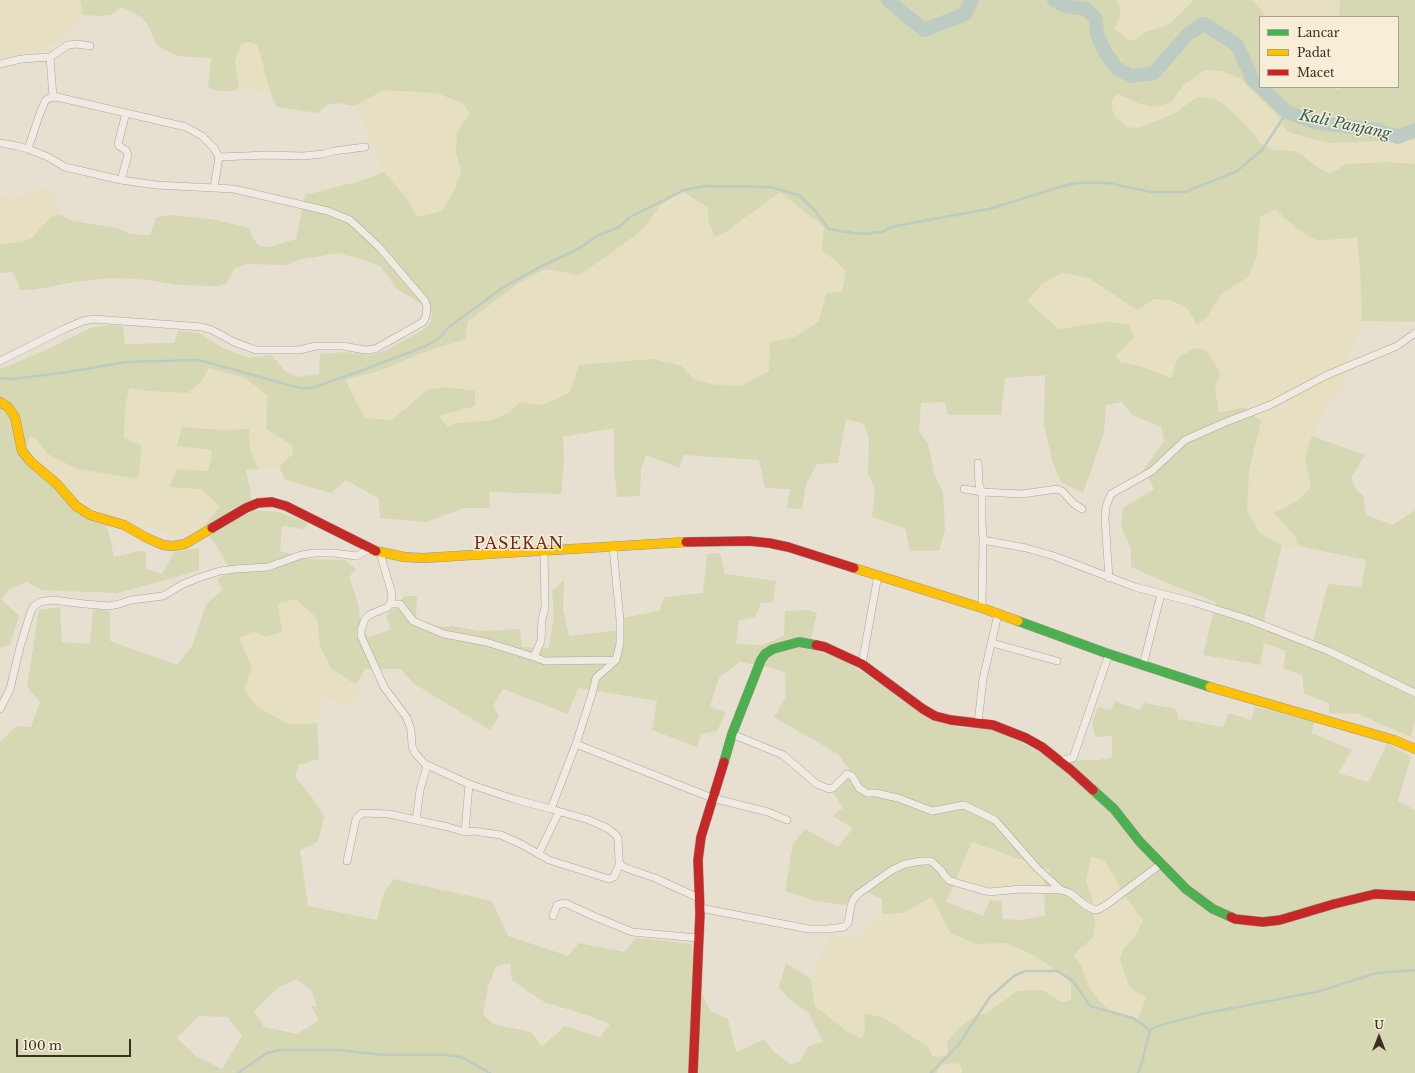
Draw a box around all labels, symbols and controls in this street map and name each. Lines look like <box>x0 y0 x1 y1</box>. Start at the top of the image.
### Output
legend <box>1259 16 1399 88</box>
text: Lancar <box>1297 25 1339 40</box>
text: Padat <box>1297 45 1331 60</box>
text: Macet <box>1297 65 1335 80</box>
water label: Kali Panjang <box>1298 107 1392 143</box>
district label: PASEKAN <box>474 534 564 554</box>
north arrow <box>1359 1017 1399 1057</box>
text: U <box>1374 1018 1384 1032</box>
scale bar <box>18 1031 133 1057</box>
text: 100 m <box>23 1038 62 1053</box>

